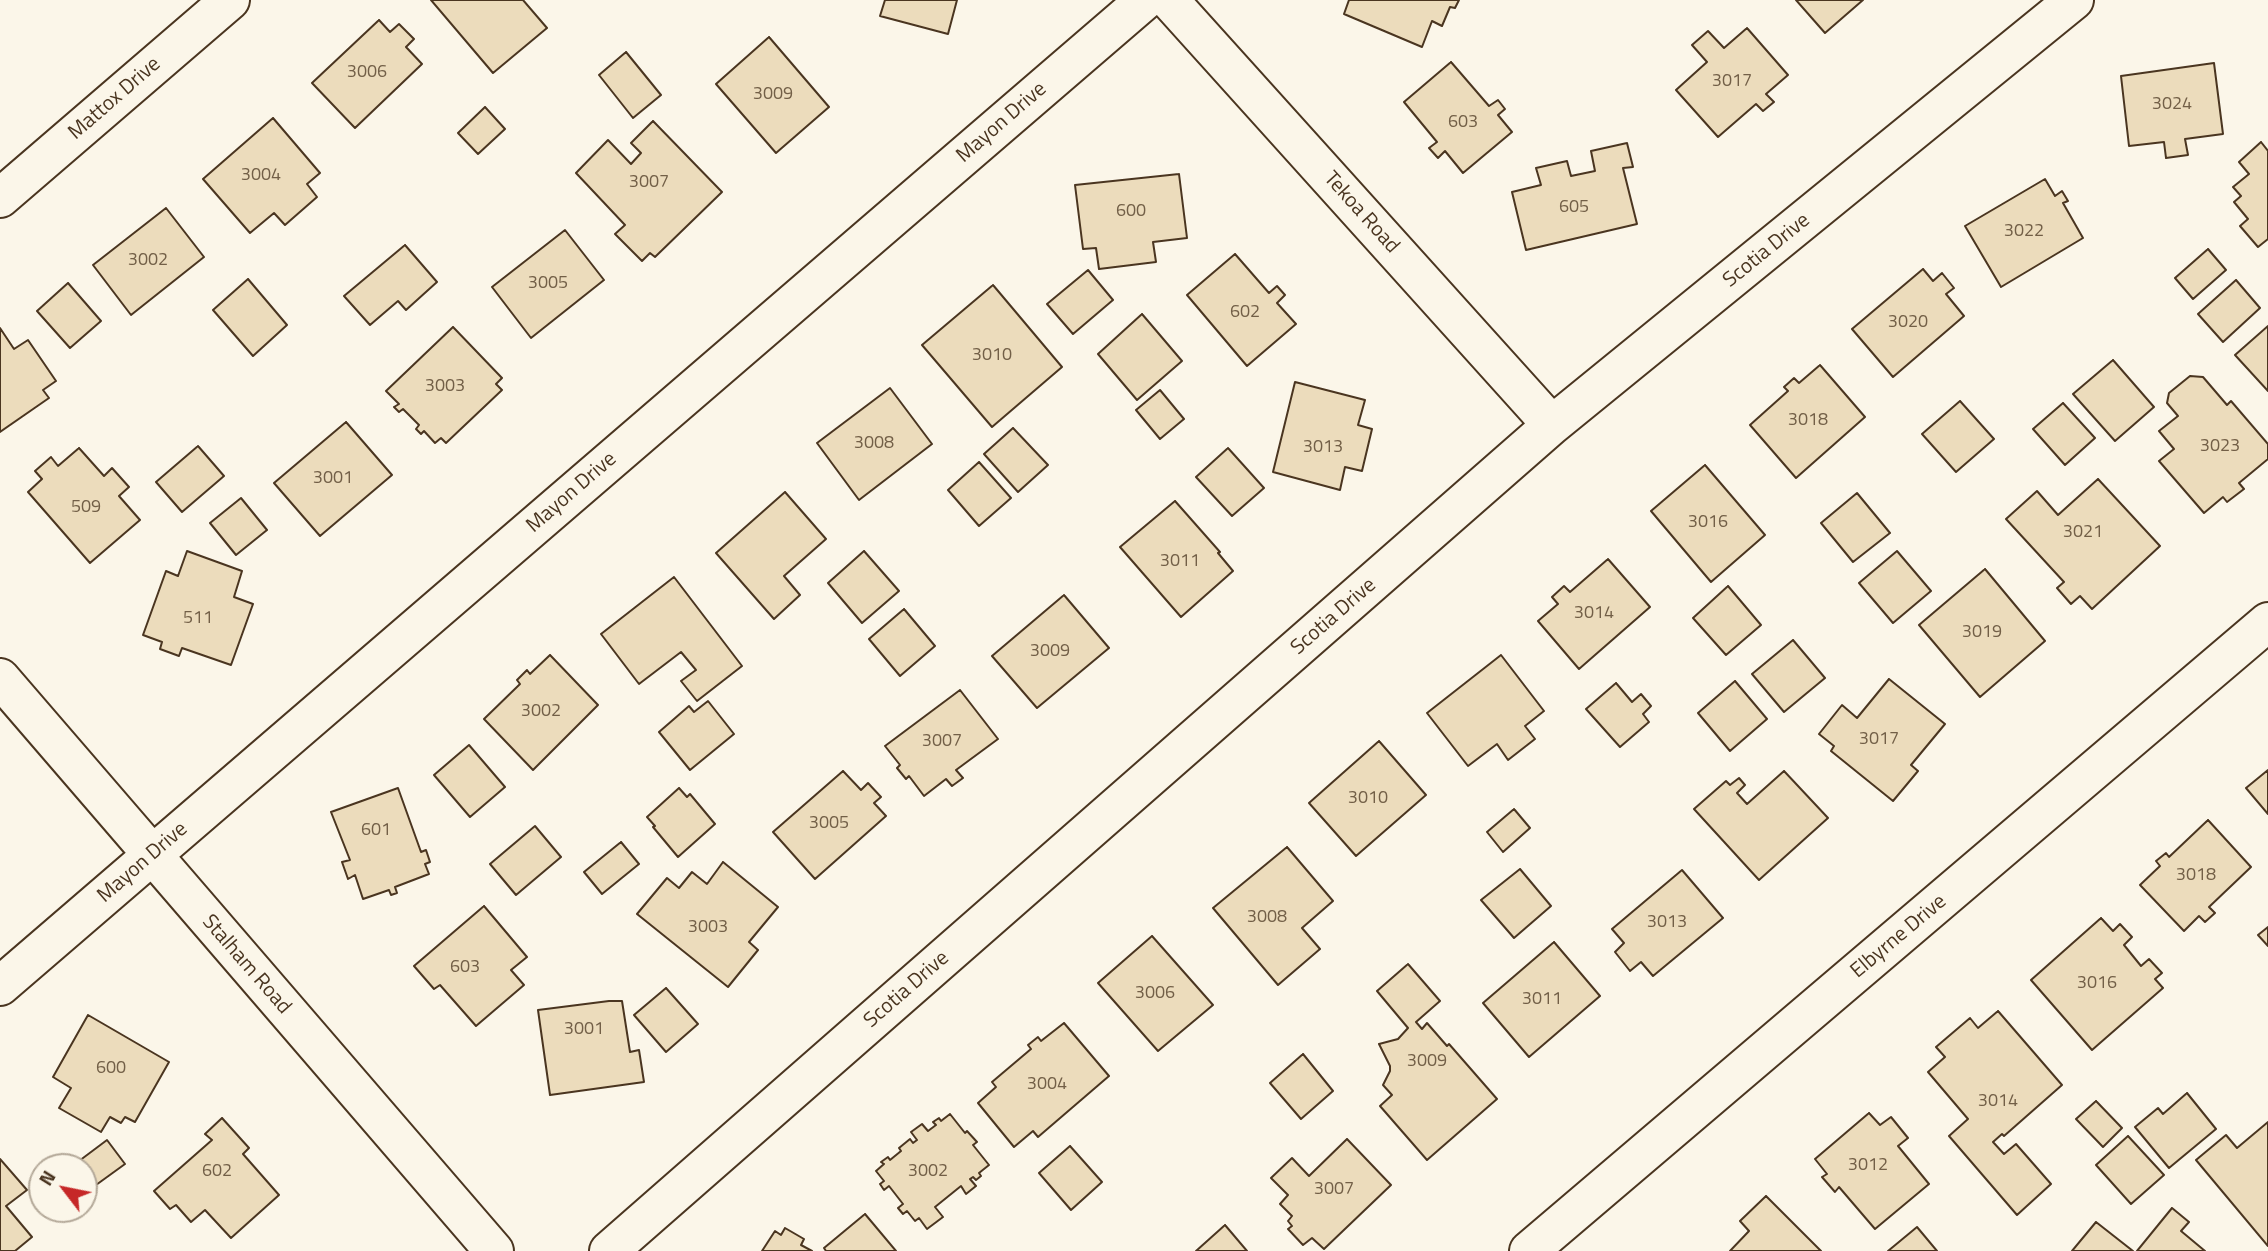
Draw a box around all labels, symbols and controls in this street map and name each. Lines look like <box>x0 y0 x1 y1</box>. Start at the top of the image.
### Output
street label: Mattox Drive <box>64 52 166 146</box>
house number: 3006 <box>347 62 387 84</box>
house number: 3017 <box>1712 71 1752 93</box>
street label: Mayon Drive <box>952 77 1052 169</box>
house number: 3009 <box>753 84 793 106</box>
house number: 3024 <box>2152 94 2192 116</box>
house number: 603 <box>1448 112 1478 134</box>
house number: 3004 <box>241 165 281 187</box>
street label: Tekoa Road <box>1318 167 1404 259</box>
house number: 3007 <box>629 172 669 194</box>
house number: 605 <box>1559 197 1589 219</box>
house number: 600 <box>1116 201 1146 223</box>
street label: Scotia Drive <box>1718 208 1816 294</box>
house number: 3022 <box>2004 221 2044 243</box>
house number: 3002 <box>128 250 168 272</box>
house number: 3005 <box>528 273 568 295</box>
house number: 602 <box>1230 302 1260 324</box>
house number: 3020 <box>1888 312 1928 334</box>
house number: 3010 <box>972 345 1012 367</box>
house number: 3003 <box>425 376 465 398</box>
house number: 3018 <box>1788 410 1828 432</box>
house number: 3008 <box>854 433 894 455</box>
house number: 3023 <box>2200 436 2240 458</box>
house number: 3013 <box>1303 437 1343 459</box>
street label: Mayon Drive <box>522 447 622 539</box>
house number: 3001 <box>313 468 353 490</box>
house number: 509 <box>71 497 101 519</box>
house number: 3016 <box>1688 512 1728 534</box>
house number: 3021 <box>2063 522 2103 544</box>
house number: 3011 <box>1160 551 1200 573</box>
street label: Scotia Drive <box>1286 573 1382 661</box>
house number: 3014 <box>1574 603 1614 625</box>
house number: 511 <box>183 608 213 630</box>
house number: 3019 <box>1962 622 2002 644</box>
house number: 3009 <box>1030 641 1070 663</box>
house number: 3002 <box>521 701 561 723</box>
house number: 3017 <box>1859 729 1899 751</box>
house number: 3007 <box>922 731 962 753</box>
house number: 3010 <box>1348 788 1388 810</box>
house number: 3005 <box>809 813 849 835</box>
street label: Mayon Drive <box>93 817 193 909</box>
house number: 601 <box>361 820 391 842</box>
house number: 3018 <box>2176 865 2216 887</box>
street label: Elbyrne Drive <box>1846 890 1952 984</box>
house number: 3008 <box>1247 907 1287 929</box>
street label: Stalham Road <box>196 910 296 1020</box>
house number: 3013 <box>1647 912 1687 934</box>
house number: 3003 <box>688 917 728 939</box>
street label: Scotia Drive <box>859 946 955 1034</box>
house number: 603 <box>450 957 480 979</box>
house number: 3016 <box>2077 973 2117 995</box>
house number: 3006 <box>1135 983 1175 1005</box>
house number: 3011 <box>1522 989 1562 1011</box>
house number: 3001 <box>564 1019 604 1041</box>
house number: 3009 <box>1407 1051 1447 1073</box>
house number: 600 <box>96 1058 126 1080</box>
house number: 3004 <box>1027 1074 1067 1096</box>
house number: 3014 <box>1978 1091 2018 1113</box>
north arrow <box>28 1153 98 1223</box>
house number: 3012 <box>1848 1155 1888 1177</box>
house number: 602 <box>202 1161 232 1183</box>
house number: 3002 <box>908 1161 948 1183</box>
text: N <box>31 1164 62 1191</box>
house number: 3007 <box>1314 1179 1354 1201</box>

